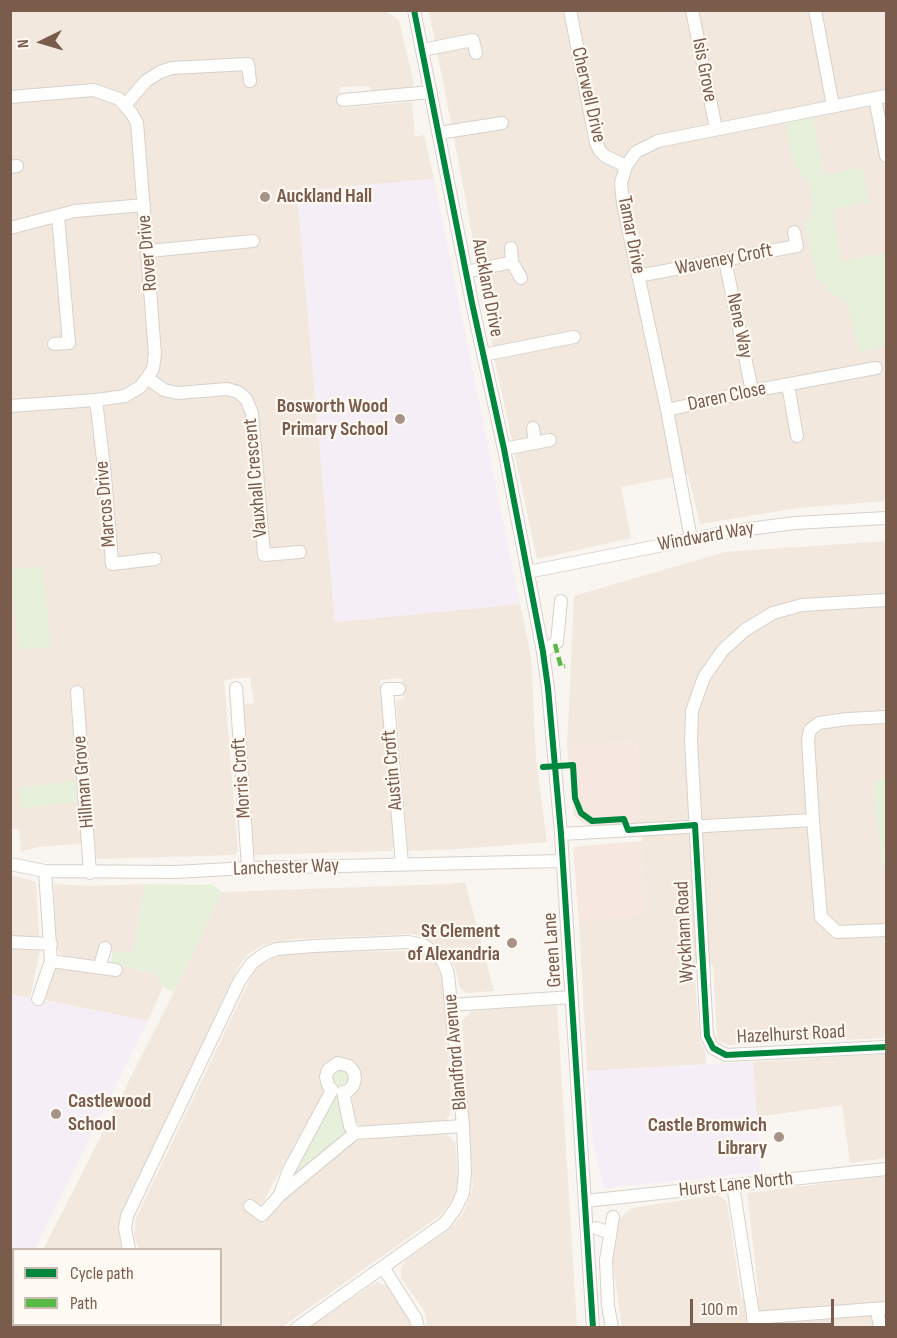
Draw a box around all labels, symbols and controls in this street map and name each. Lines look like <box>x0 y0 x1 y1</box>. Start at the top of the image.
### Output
north arrow <box>12 12 72 72</box>
street label: Isis Grove <box>686 36 722 104</box>
text: N <box>14 39 33 49</box>
street label: Cherwell Drive <box>565 45 611 145</box>
place label: Auckland Hall <box>277 185 372 209</box>
marker: Auckland Hall <box>258 190 272 204</box>
street label: Tamar Drive <box>612 194 650 276</box>
street label: Rover Drive <box>133 214 163 292</box>
street label: Auckland Drive <box>466 237 508 339</box>
street label: Waveney Croft <box>674 239 774 281</box>
street label: Nene Way <box>720 291 758 361</box>
street label: Daren Close <box>686 377 768 417</box>
place label: Bosworth Wood Primary School <box>277 395 388 442</box>
marker: Bosworth Wood Primary School <box>393 412 407 426</box>
street label: Vauxhall Crescent <box>239 417 273 539</box>
street label: Marcos Drive <box>90 460 122 548</box>
street label: Windward Way <box>656 517 756 557</box>
street label: Austin Croft <box>378 729 408 811</box>
street label: Hillman Grove <box>68 735 100 829</box>
street label: Morris Croft <box>227 737 257 819</box>
street label: Lanchester Way <box>233 854 339 882</box>
street label: Wyckham Road <box>670 881 700 983</box>
street label: Green Lane <box>538 912 568 988</box>
place label: St Clement of Alexandria <box>408 920 500 967</box>
marker: St Clement of Alexandria <box>505 936 519 950</box>
street label: Blandford Avenue <box>439 993 473 1111</box>
street label: Hazelhurst Road <box>736 1020 846 1050</box>
place label: Castlewood School <box>68 1090 151 1137</box>
marker: Castlewood School <box>49 1107 63 1121</box>
place label: Castle Bromwich Library <box>648 1114 767 1161</box>
marker: Castle Bromwich Library <box>772 1130 786 1144</box>
street label: Hurst Lane North <box>678 1167 794 1203</box>
legend <box>12 1248 222 1326</box>
text: Cycle path <box>70 1263 134 1284</box>
scale bar <box>693 1287 837 1325</box>
text: Path <box>70 1293 98 1314</box>
text: 100 m <box>701 1299 738 1320</box>

